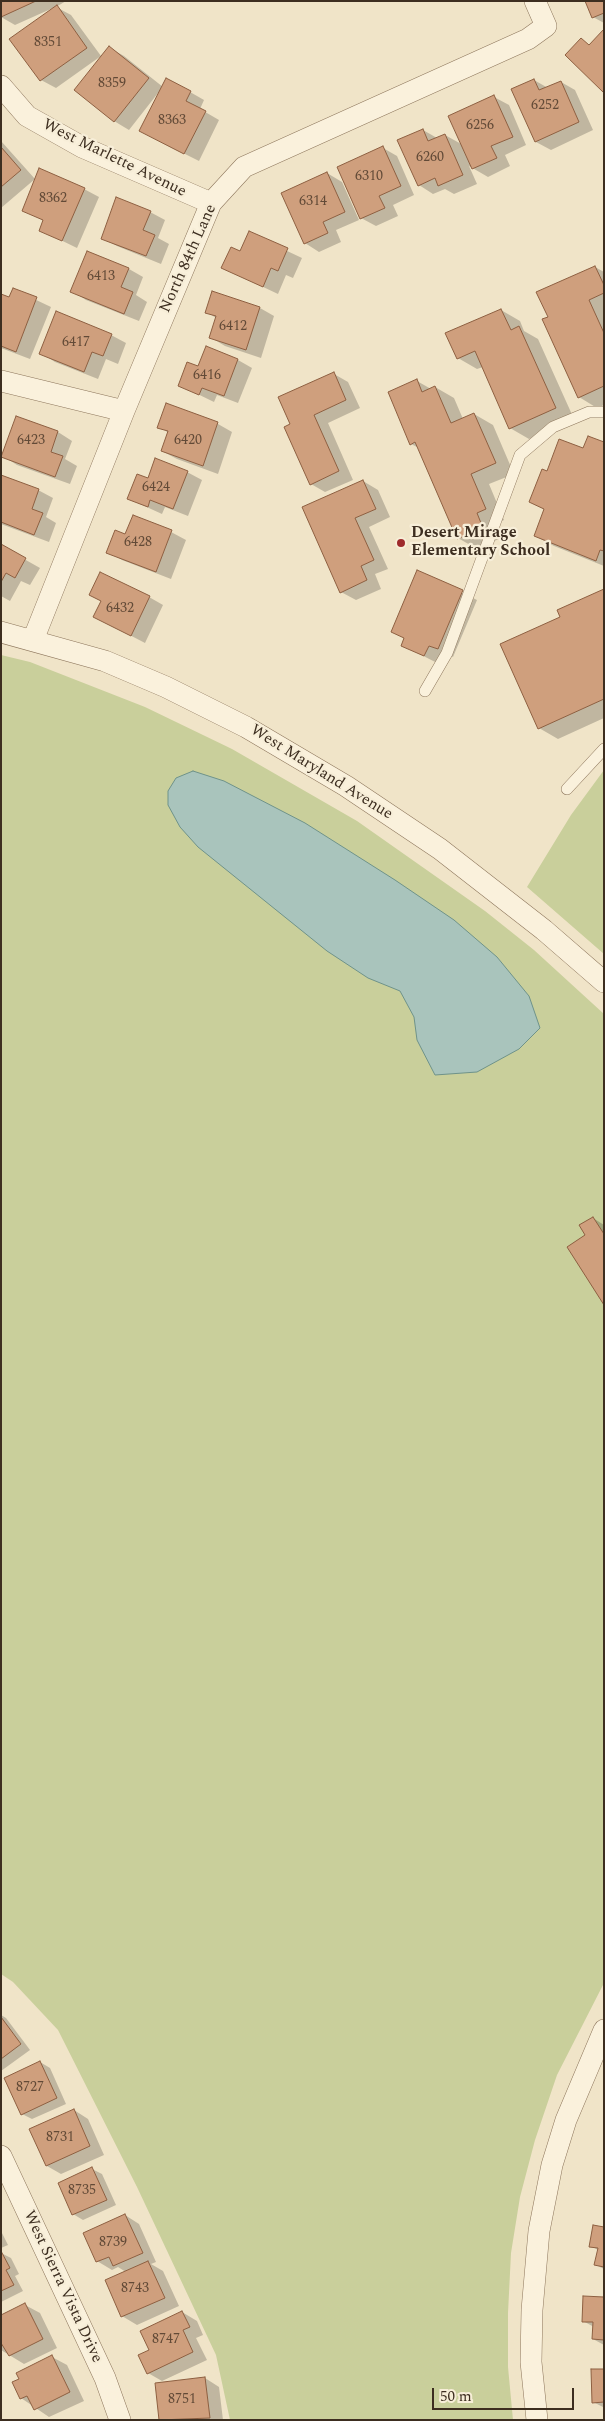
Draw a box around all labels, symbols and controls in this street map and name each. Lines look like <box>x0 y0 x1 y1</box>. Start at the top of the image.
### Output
house number: 8351 <box>34 35 62 51</box>
house number: 8359 <box>98 76 126 92</box>
house number: 6252 <box>531 98 559 114</box>
house number: 8363 <box>158 113 186 129</box>
street label: West Marlette Avenue <box>39 116 189 202</box>
house number: 6256 <box>466 118 494 134</box>
house number: 6260 <box>416 150 444 166</box>
house number: 6310 <box>355 169 383 185</box>
house number: 8362 <box>39 191 67 207</box>
house number: 6314 <box>299 194 327 210</box>
street label: North 84th Lane <box>156 202 222 316</box>
house number: 6413 <box>87 269 115 285</box>
house number: 6412 <box>219 319 247 335</box>
house number: 6417 <box>62 335 90 351</box>
house number: 6416 <box>193 368 221 384</box>
house number: 6423 <box>17 433 45 449</box>
house number: 6420 <box>174 433 202 449</box>
house number: 6424 <box>142 480 170 496</box>
place label: Desert Mirage Elementary School <box>411 524 550 562</box>
house number: 6428 <box>124 535 152 551</box>
marker: Desert Mirage Elementary School <box>395 537 407 549</box>
house number: 6432 <box>106 601 134 617</box>
street label: West Maryland Avenue <box>246 721 396 825</box>
house number: 8727 <box>16 2080 44 2096</box>
house number: 8731 <box>46 2130 74 2146</box>
house number: 8735 <box>68 2183 96 2199</box>
street label: West Sierra Vista Drive <box>18 2208 106 2366</box>
house number: 8739 <box>99 2235 127 2251</box>
house number: 8743 <box>121 2281 149 2297</box>
house number: 8747 <box>152 2332 180 2348</box>
scale bar <box>435 2378 578 2410</box>
text: 50 m <box>440 2385 472 2408</box>
house number: 8751 <box>168 2392 196 2408</box>

